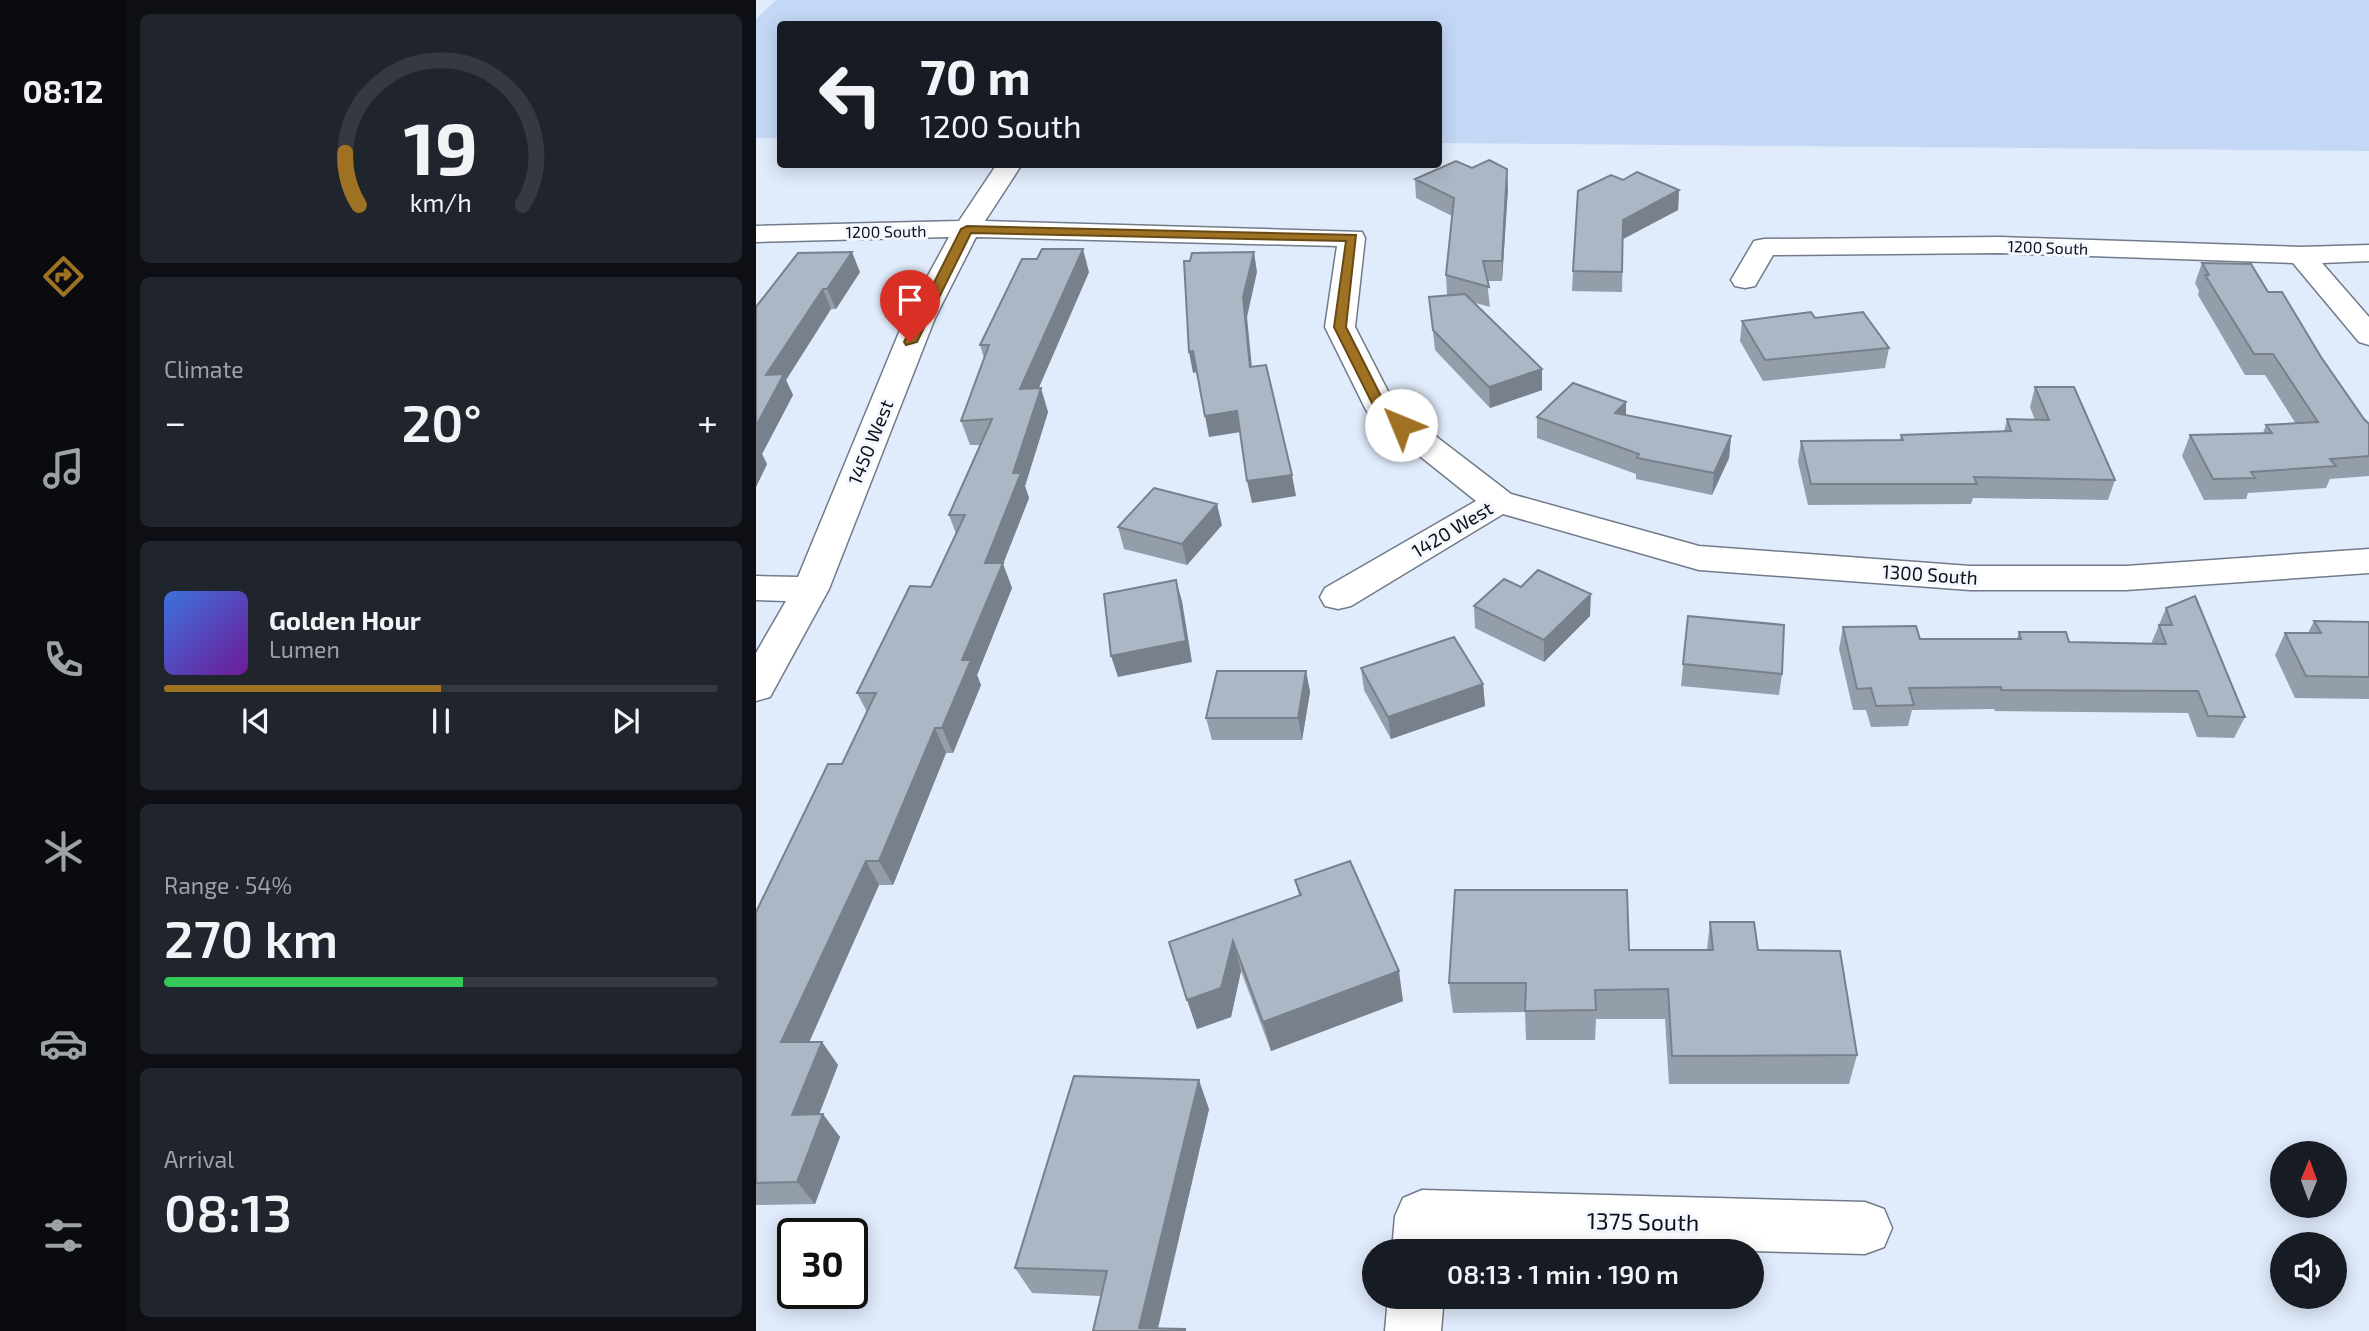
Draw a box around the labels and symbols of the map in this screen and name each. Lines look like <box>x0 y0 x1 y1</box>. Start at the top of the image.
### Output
street label: 1200 South <box>845 221 927 241</box>
street label: 1200 South <box>2007 236 2089 258</box>
pin <box>880 270 940 342</box>
position arrow <box>1364 388 1438 462</box>
street label: 1450 West <box>843 396 897 488</box>
street label: 1420 West <box>1407 496 1497 562</box>
street label: 1300 South <box>1881 559 1979 589</box>
north arrow <box>2270 1141 2347 1218</box>
street label: 1375 South <box>1587 1206 1699 1236</box>
speed limit sign: 30 <box>777 1218 868 1309</box>

